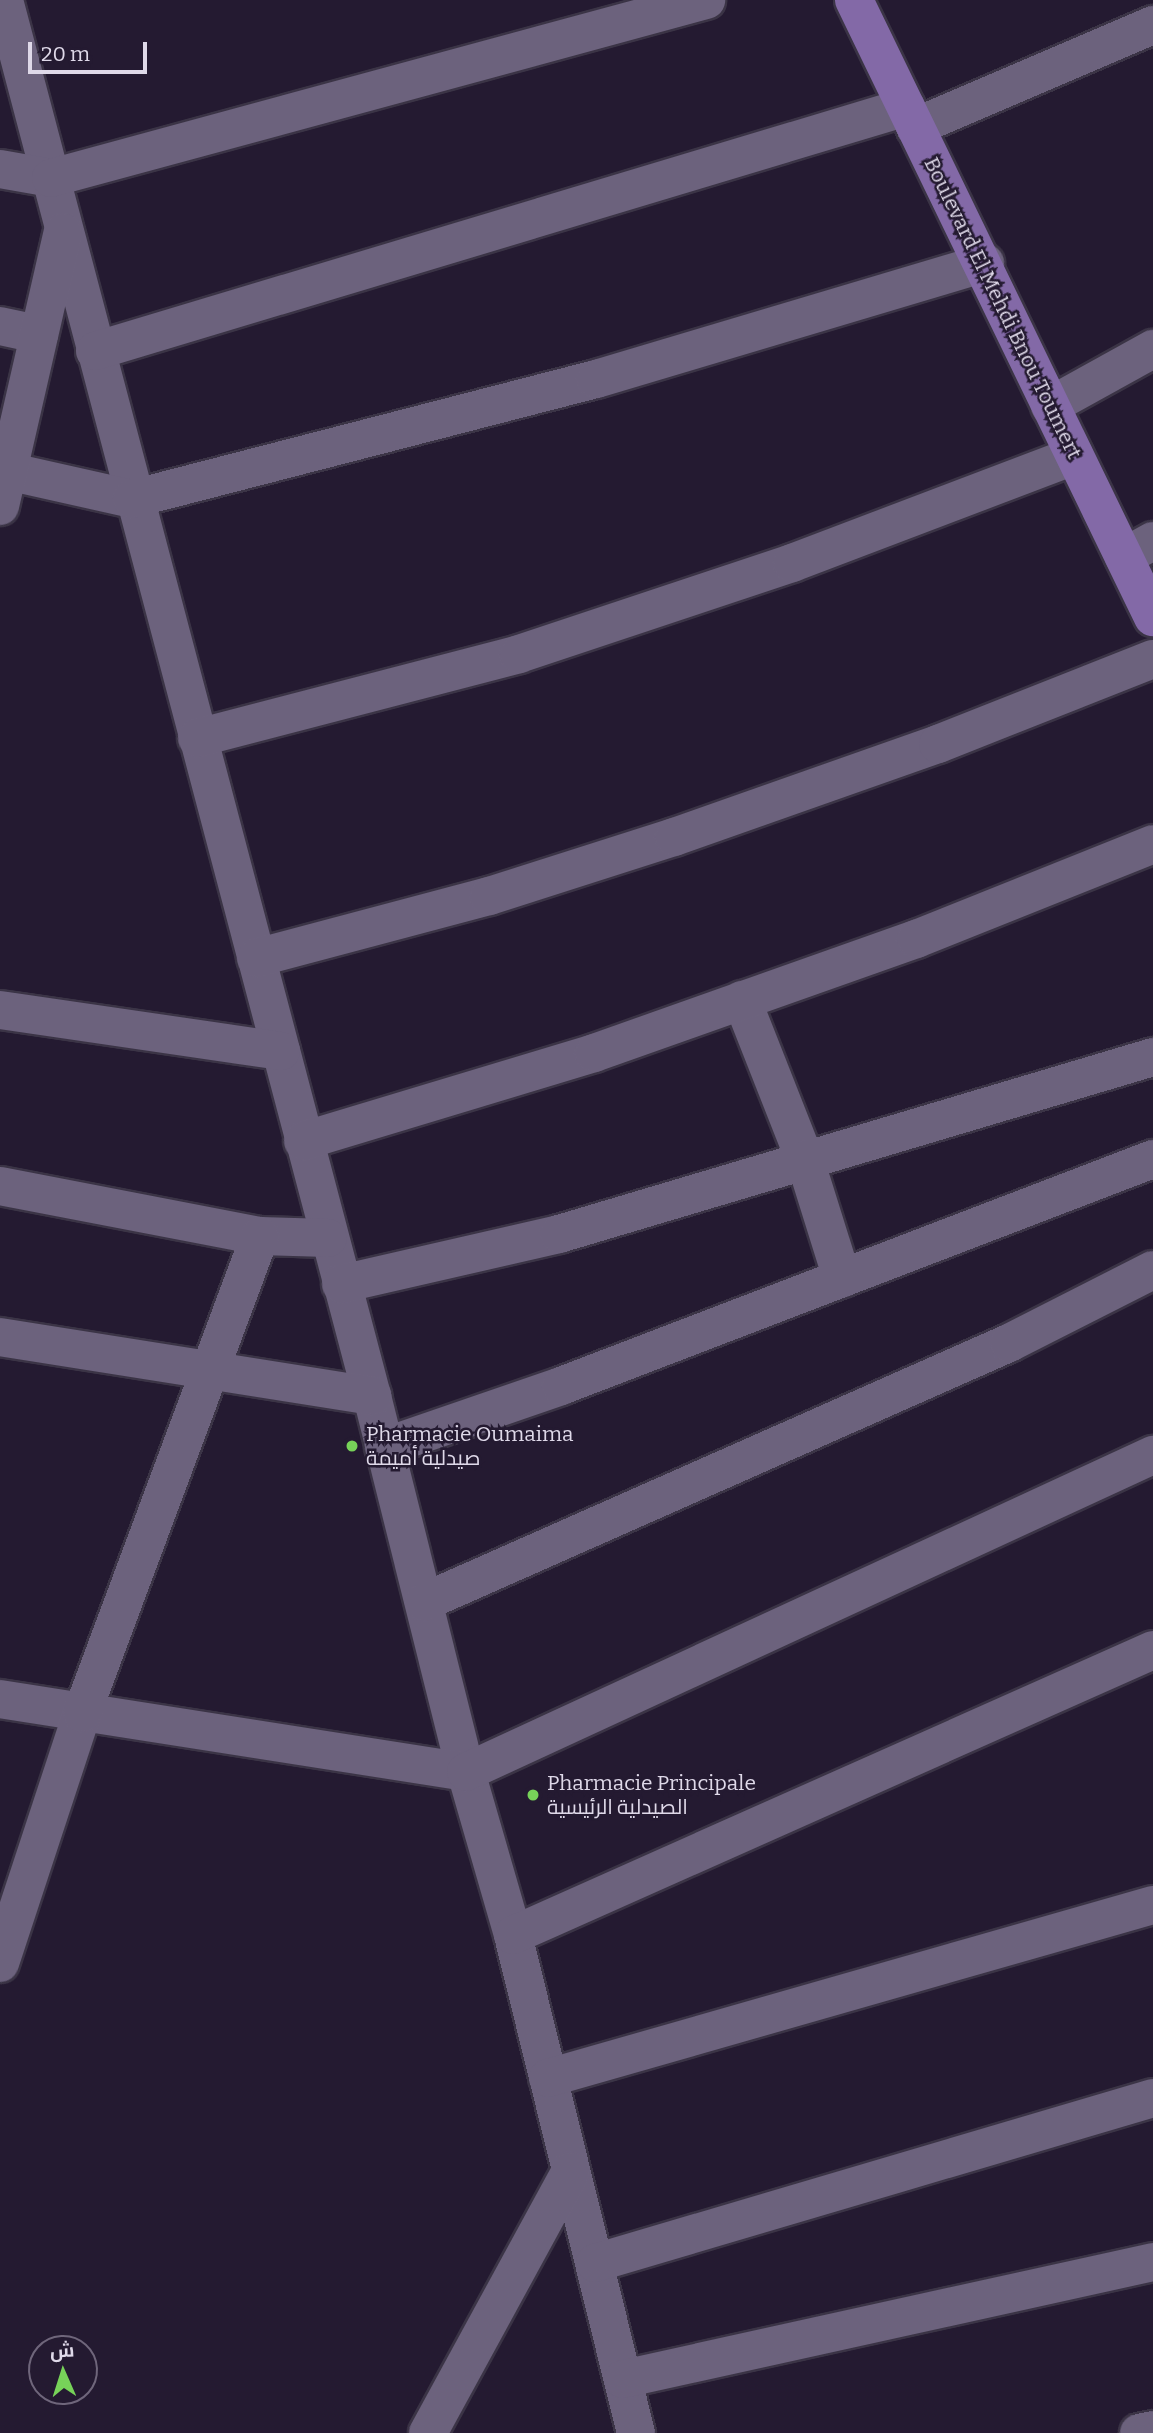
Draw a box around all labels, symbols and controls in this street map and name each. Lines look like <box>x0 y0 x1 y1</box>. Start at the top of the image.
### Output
scale bar <box>32 28 150 72</box>
text: 20 m <box>41 41 90 67</box>
street label: Boulevard El Mehdi Bnou Toumert <box>919 153 1087 463</box>
place label: Pharmacie Oumaima صيدلية أميمة <box>366 1421 574 1471</box>
marker: Pharmacie Oumaima صيدلية أميمة <box>344 1438 360 1454</box>
place label: Pharmacie Principale الصيدلية الرئيسية <box>547 1770 756 1820</box>
marker: Pharmacie Principale الصيدلية الرئيسية <box>525 1787 541 1803</box>
north arrow <box>28 2335 98 2405</box>
text: ش <box>49 2338 75 2363</box>

